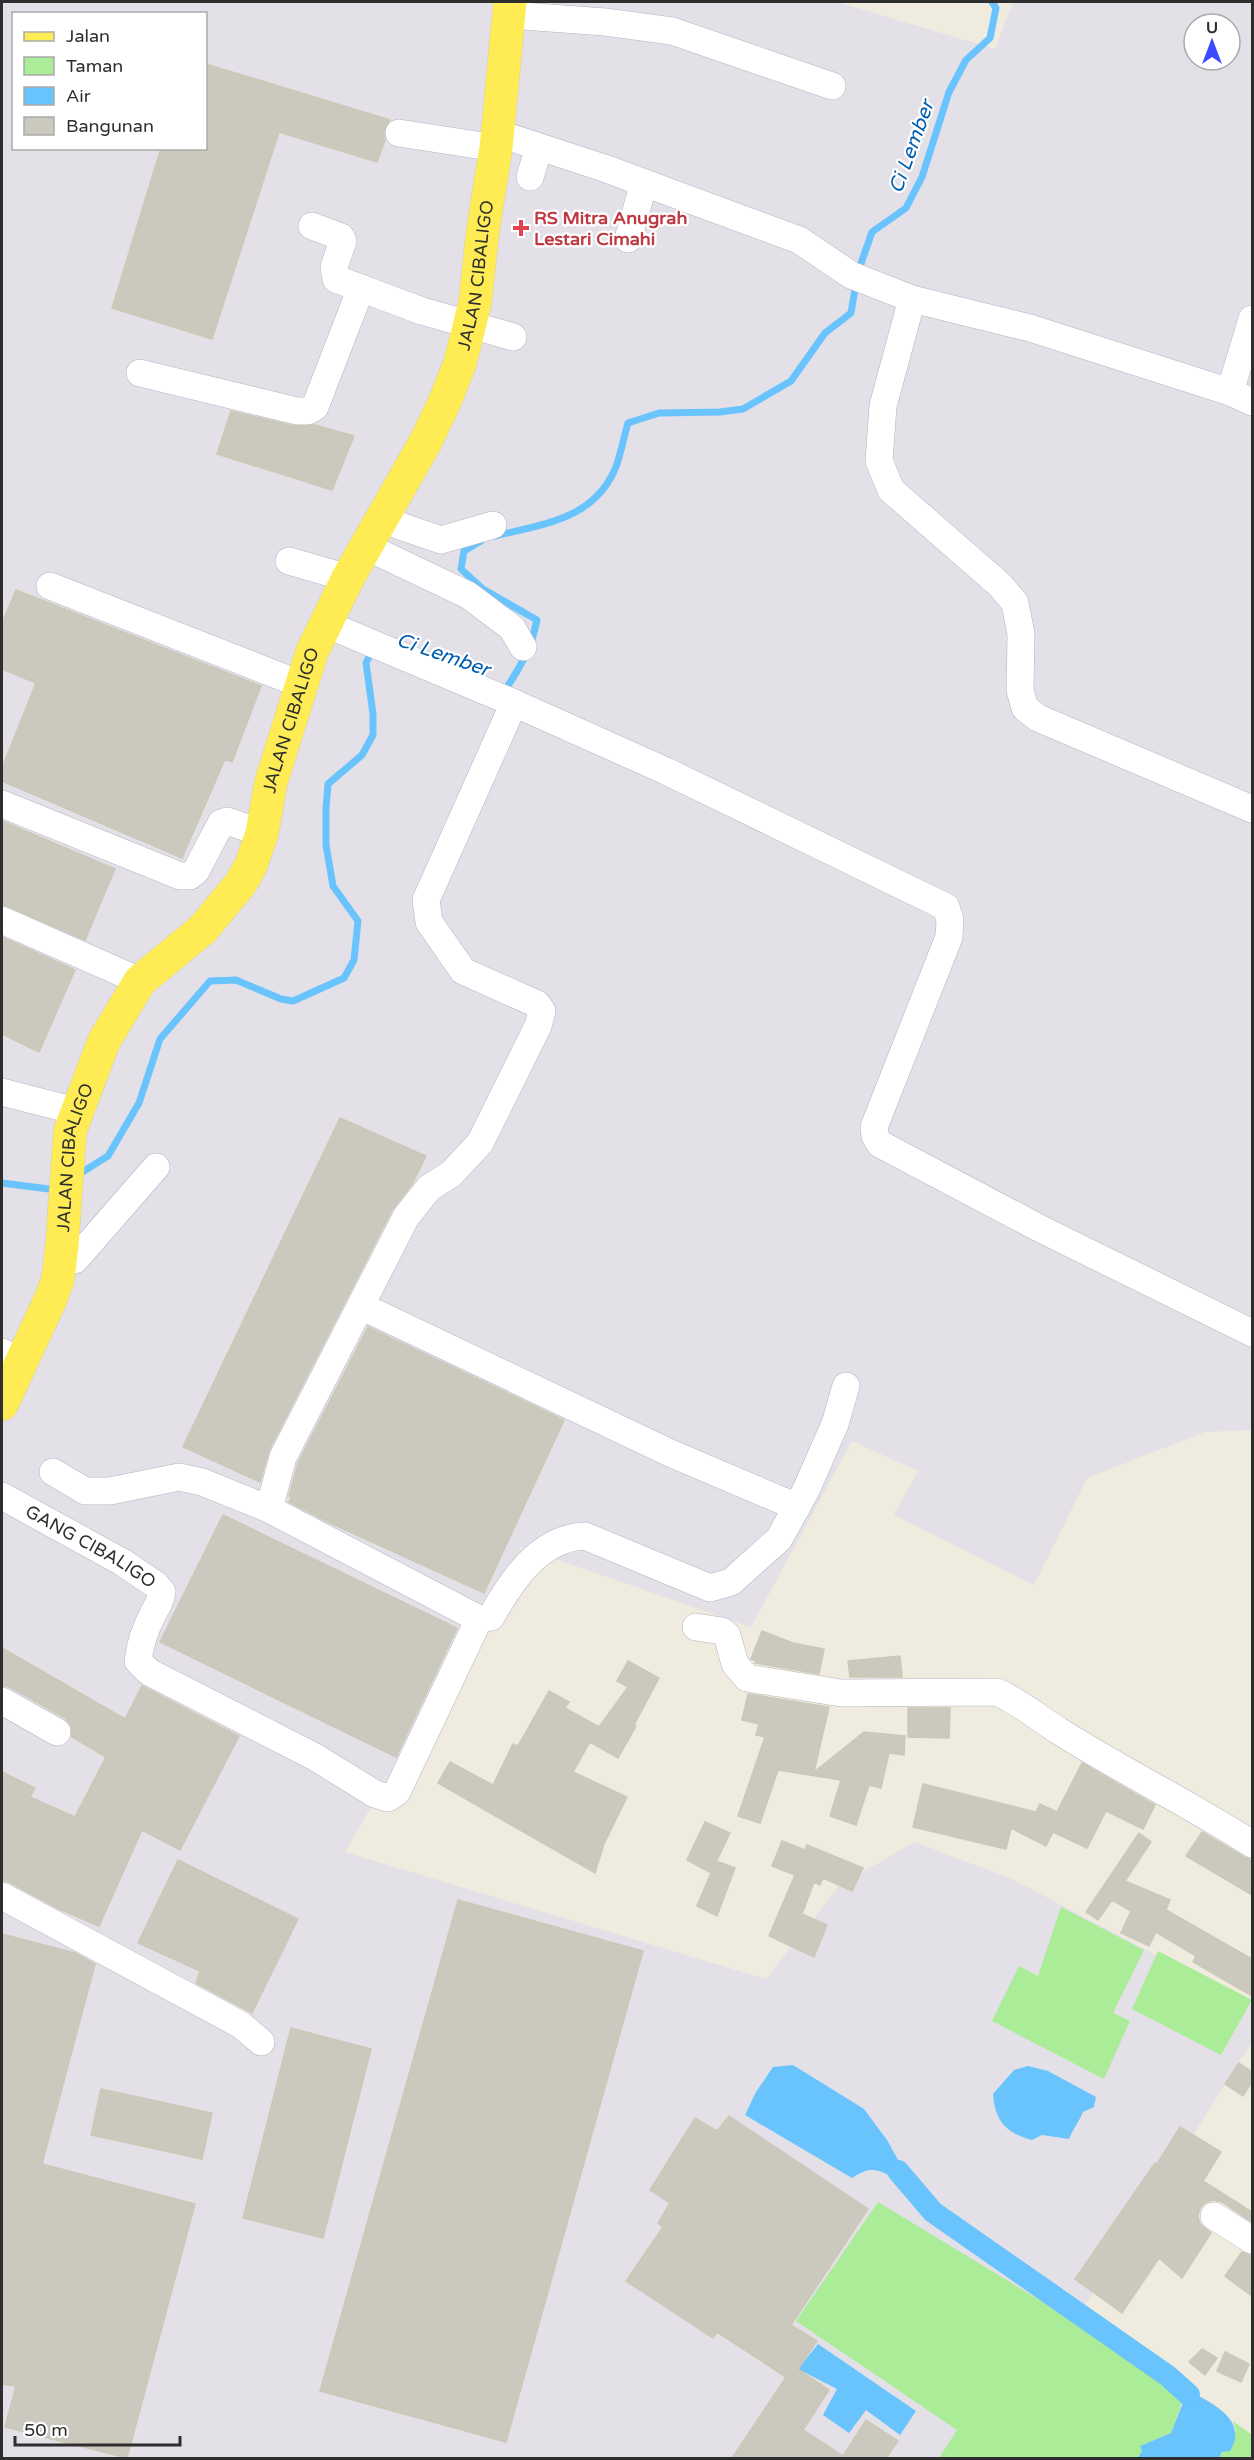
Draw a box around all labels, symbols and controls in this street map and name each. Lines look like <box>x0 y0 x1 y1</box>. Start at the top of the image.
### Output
legend <box>12 12 207 150</box>
north arrow <box>1182 12 1242 72</box>
text: U <box>1206 18 1218 38</box>
text: Jalan <box>66 25 110 47</box>
text: Taman <box>66 55 123 77</box>
text: Air <box>66 85 91 107</box>
water label: Ci Lember <box>884 95 941 197</box>
text: Bangunan <box>66 115 154 137</box>
street label: JALAN CIBALIGO <box>453 199 498 353</box>
place label: RS Mitra Anugrah Lestari Cimahi <box>534 207 687 250</box>
marker: RS Mitra Anugrah Lestari Cimahi <box>512 219 530 237</box>
water label: Ci Lember <box>393 628 495 683</box>
street label: JALAN CIBALIGO <box>258 645 324 795</box>
street label: JALAN CIBALIGO <box>52 1080 98 1233</box>
street label: GANG CIBALIGO <box>22 1500 160 1593</box>
scale bar <box>15 2409 180 2447</box>
text: 50 m <box>24 2419 68 2441</box>

